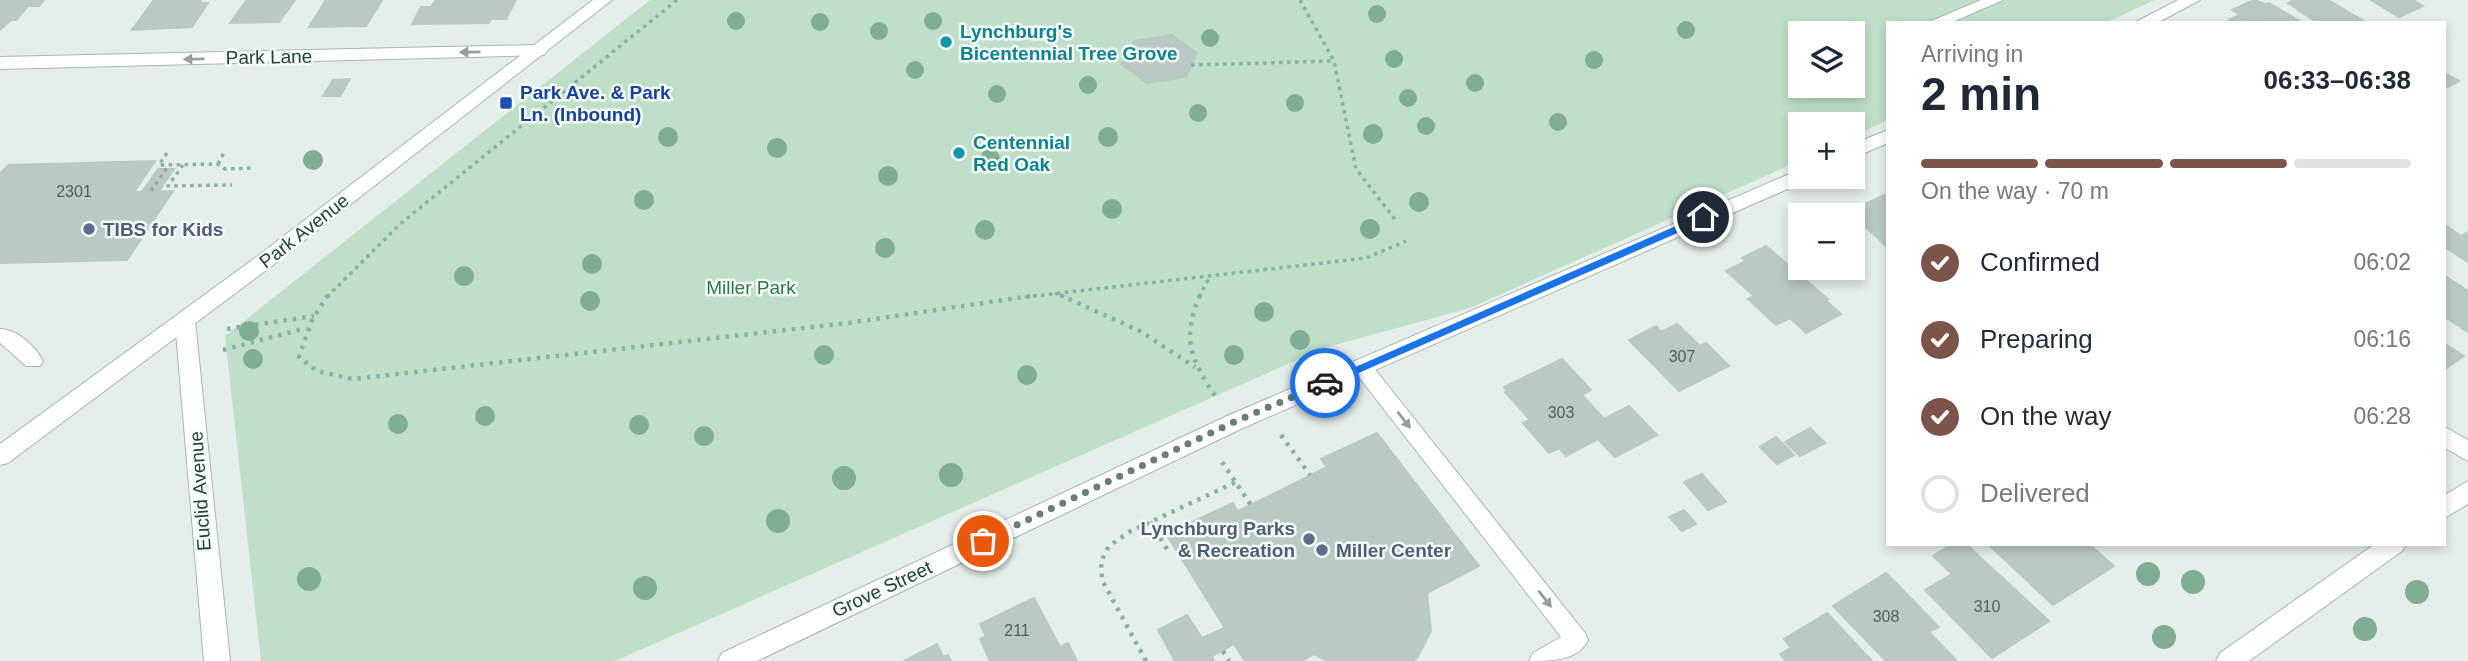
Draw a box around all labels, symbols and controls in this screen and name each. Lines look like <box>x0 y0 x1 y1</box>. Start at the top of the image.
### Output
place label: Lynchburg's Bicentennial Tree Grove <box>960 21 1178 64</box>
map controls <box>1788 21 1865 280</box>
button: layers <box>1788 21 1865 98</box>
marker: Lynchburg's Bicentennial Tree Grove <box>938 34 954 50</box>
text: Arriving in <box>1921 41 2023 67</box>
street label: Park Lane <box>226 46 312 68</box>
one-way arrow <box>459 47 481 58</box>
one-way arrow <box>182 53 204 64</box>
text: 06:33–06:38 <box>2264 65 2411 95</box>
text: 2 min <box>1921 68 2041 120</box>
place label: Park Ave. & Park Ln. (Inbound) <box>520 82 671 125</box>
marker: Park Ave. & Park Ln. (Inbound) <box>498 95 514 111</box>
button: + <box>1788 112 1865 189</box>
place label: Centennial Red Oak <box>973 132 1070 175</box>
marker: Centennial Red Oak <box>951 145 967 161</box>
text: On the way · 70 m <box>1921 178 2109 204</box>
house number: 2301 <box>56 183 92 200</box>
pin <box>1673 187 1733 247</box>
street label: Park Avenue <box>255 190 353 272</box>
icon: home <box>1684 198 1722 236</box>
button: − <box>1788 203 1865 280</box>
place label: TIBS for Kids <box>103 219 223 240</box>
marker: TIBS for Kids <box>81 221 97 237</box>
icon: check <box>1921 244 1959 282</box>
text: Confirmed <box>1980 247 2100 277</box>
text: 06:02 <box>2353 249 2411 275</box>
park label: Miller Park <box>706 277 796 298</box>
icon: check <box>1921 321 1959 359</box>
text: Preparing <box>1980 324 2093 354</box>
text: 06:16 <box>2353 326 2411 352</box>
courier <box>1290 348 1360 418</box>
house number: 307 <box>1669 348 1695 365</box>
icon: car <box>1306 364 1344 402</box>
icon: check <box>1921 398 1959 436</box>
text: On the way <box>1980 401 2112 431</box>
text: 06:28 <box>2353 403 2411 429</box>
house number: 303 <box>1548 404 1574 421</box>
one-way arrow <box>1397 411 1412 429</box>
street label: Euclid Avenue <box>185 430 215 552</box>
text: Delivered <box>1980 478 2090 508</box>
pin <box>953 511 1013 571</box>
place label: Lynchburg Parks & Recreation <box>1140 518 1295 561</box>
icon: bag <box>964 522 1002 560</box>
marker: Lynchburg Parks & Recreation <box>1301 531 1317 547</box>
place label: Miller Center <box>1336 540 1452 561</box>
marker: Miller Center <box>1314 542 1330 558</box>
street label: Grove Street <box>829 556 936 621</box>
one-way arrow <box>1537 590 1552 608</box>
house number: 310 <box>1974 598 2000 615</box>
house number: 308 <box>1873 608 1899 625</box>
house number: 211 <box>1004 622 1030 639</box>

